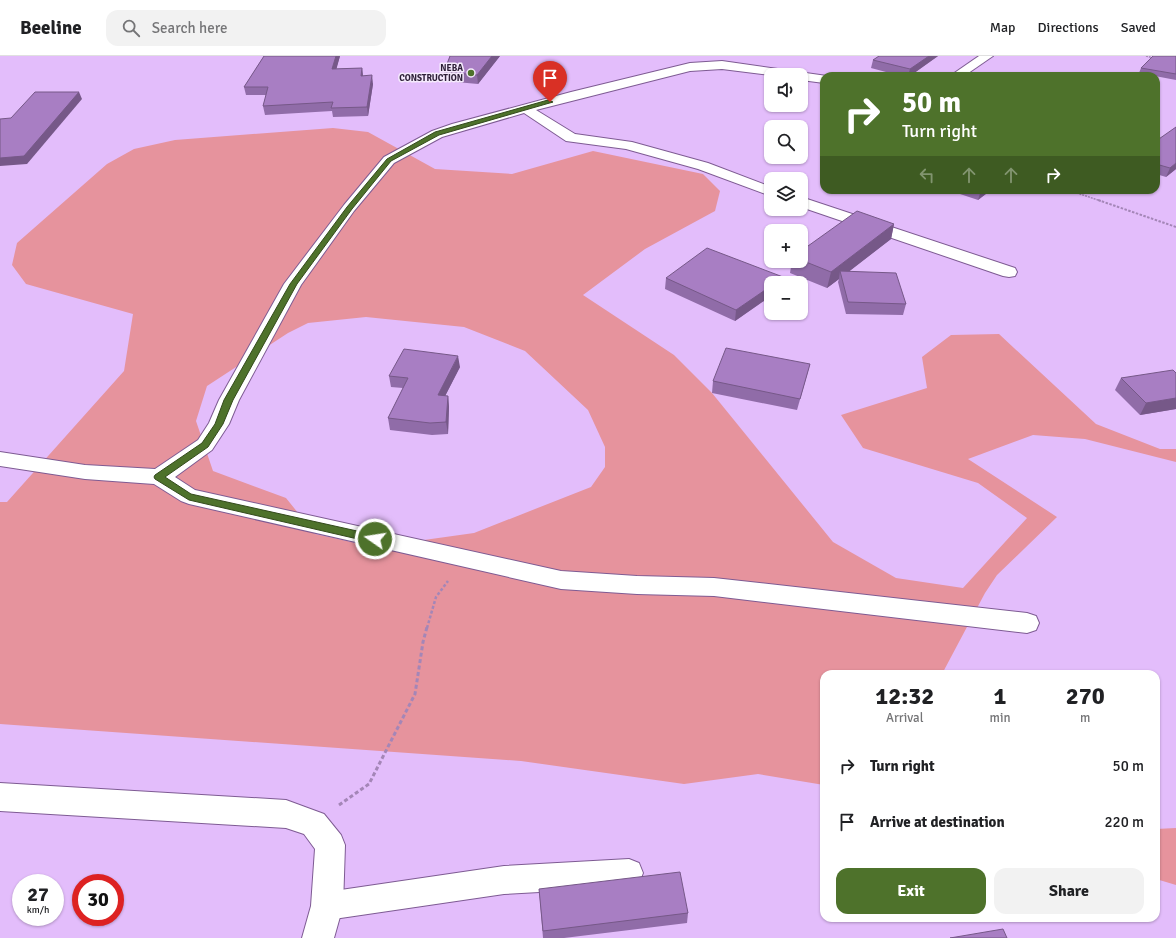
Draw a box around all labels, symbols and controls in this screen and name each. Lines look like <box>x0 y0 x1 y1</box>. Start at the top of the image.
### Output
search box <box>106 10 386 46</box>
text: Beeline <box>20 16 82 40</box>
icon: search <box>120 17 142 39</box>
text: Search here <box>152 19 227 37</box>
text: Map <box>990 19 1016 36</box>
text: Directions <box>1038 19 1099 36</box>
text: Saved <box>1121 19 1156 36</box>
pin <box>533 61 567 102</box>
place label: NEBA CONSTRUCTION <box>399 63 463 84</box>
icon: arrive <box>539 67 561 89</box>
marker: NEBA CONSTRUCTION <box>466 68 476 78</box>
map controls <box>764 68 808 320</box>
button: sound <box>764 68 808 112</box>
text: 50 m <box>902 86 961 120</box>
icon: right <box>836 88 888 140</box>
button: search <box>764 120 808 164</box>
text: Turn right <box>902 120 977 142</box>
icon: left <box>916 164 938 186</box>
icon: ahead <box>958 164 980 186</box>
icon: ahead <box>1000 164 1022 186</box>
icon: right <box>1042 164 1064 186</box>
button: layers <box>764 172 808 216</box>
button: + <box>764 224 808 268</box>
button: − <box>764 276 808 320</box>
position arrow <box>354 518 396 560</box>
text: 12:32 <box>875 681 934 711</box>
text: 1 <box>994 681 1006 711</box>
text: 270 <box>1066 681 1105 711</box>
text: Arrival <box>886 710 923 726</box>
text: min <box>990 710 1011 726</box>
text: m <box>1080 710 1090 726</box>
icon: right <box>836 755 858 777</box>
text: Turn right <box>870 757 935 775</box>
text: 50 m <box>1113 757 1144 775</box>
icon: arrive <box>836 811 858 833</box>
text: Arrive at destination <box>870 813 1005 831</box>
text: 220 m <box>1104 813 1144 831</box>
button: Exit <box>836 868 986 914</box>
button: Share <box>994 868 1144 914</box>
speed limit sign: 30 <box>72 874 124 926</box>
text: 27 <box>27 882 49 907</box>
text: km/h <box>27 904 49 916</box>

